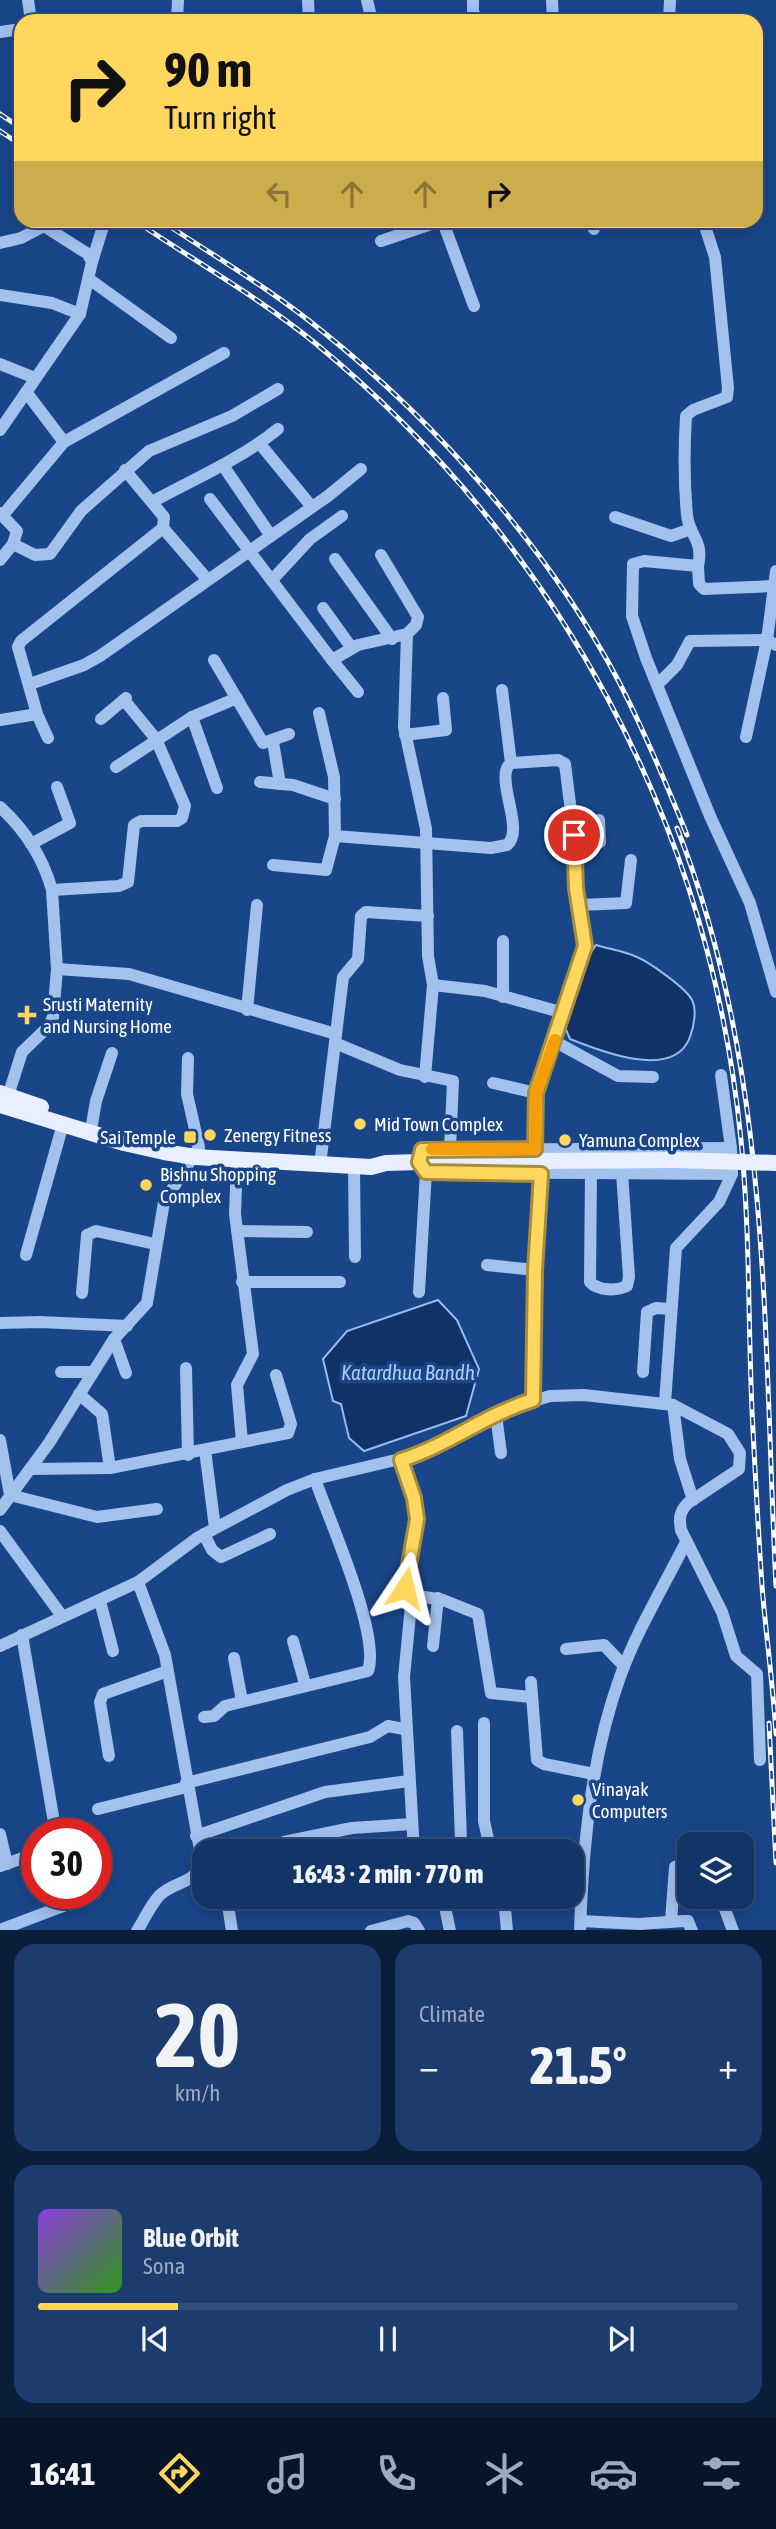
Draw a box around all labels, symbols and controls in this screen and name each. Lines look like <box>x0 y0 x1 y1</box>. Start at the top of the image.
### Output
text: 90 m <box>164 41 252 97</box>
icon: right <box>49 42 140 133</box>
text: Turn right <box>164 99 277 136</box>
icon: left <box>260 175 298 213</box>
icon: ahead <box>333 175 371 213</box>
icon: ahead <box>406 175 444 213</box>
icon: right <box>479 175 517 213</box>
pin <box>544 805 604 865</box>
icon: arrive <box>555 816 593 854</box>
place label: Srusti Maternity and Nursing Home <box>43 993 172 1037</box>
marker: Srusti Maternity and Nursing Home <box>17 1005 37 1025</box>
place label: Mid Town Complex <box>374 1113 503 1135</box>
marker: Mid Town Complex <box>352 1116 368 1132</box>
place label: Zenergy Fitness <box>224 1124 332 1146</box>
place label: Sai Temple <box>100 1126 176 1148</box>
marker: Zenergy Fitness <box>202 1127 218 1143</box>
marker: Sai Temple <box>182 1129 198 1145</box>
place label: Yamuna Complex <box>579 1129 700 1151</box>
marker: Yamuna Complex <box>557 1132 573 1148</box>
place label: Bishnu Shopping Complex <box>160 1163 277 1207</box>
marker: Bishnu Shopping Complex <box>138 1177 154 1193</box>
water label: Katardhua Bandh <box>341 1360 475 1384</box>
position arrow <box>368 1551 442 1625</box>
place label: Vinayak Computers <box>592 1778 668 1822</box>
marker: Vinayak Computers <box>570 1792 586 1808</box>
speed limit sign: 30 <box>21 1818 112 1909</box>
map controls <box>677 1832 754 1909</box>
button: layers <box>677 1832 754 1909</box>
text: 16:43 · 2 min · 770 m <box>293 1859 483 1889</box>
text: 20 <box>155 1982 240 2086</box>
text: Climate <box>419 2001 485 2027</box>
text: 21.5° <box>530 2035 627 2095</box>
text: − <box>419 2044 439 2087</box>
text: + <box>718 2044 738 2087</box>
text: km/h <box>175 2080 220 2106</box>
text: Blue Orbit <box>143 2223 239 2253</box>
text: Sona <box>143 2253 185 2279</box>
icon: previous <box>136 2320 174 2358</box>
icon: pause <box>369 2320 407 2358</box>
icon: next <box>602 2320 640 2358</box>
icon: directions <box>155 2449 204 2498</box>
icon: music <box>263 2449 312 2498</box>
icon: phone <box>372 2449 421 2498</box>
icon: climate <box>480 2449 529 2498</box>
icon: car <box>589 2449 638 2498</box>
icon: filters <box>697 2449 746 2498</box>
text: 16:41 <box>30 2455 96 2492</box>

